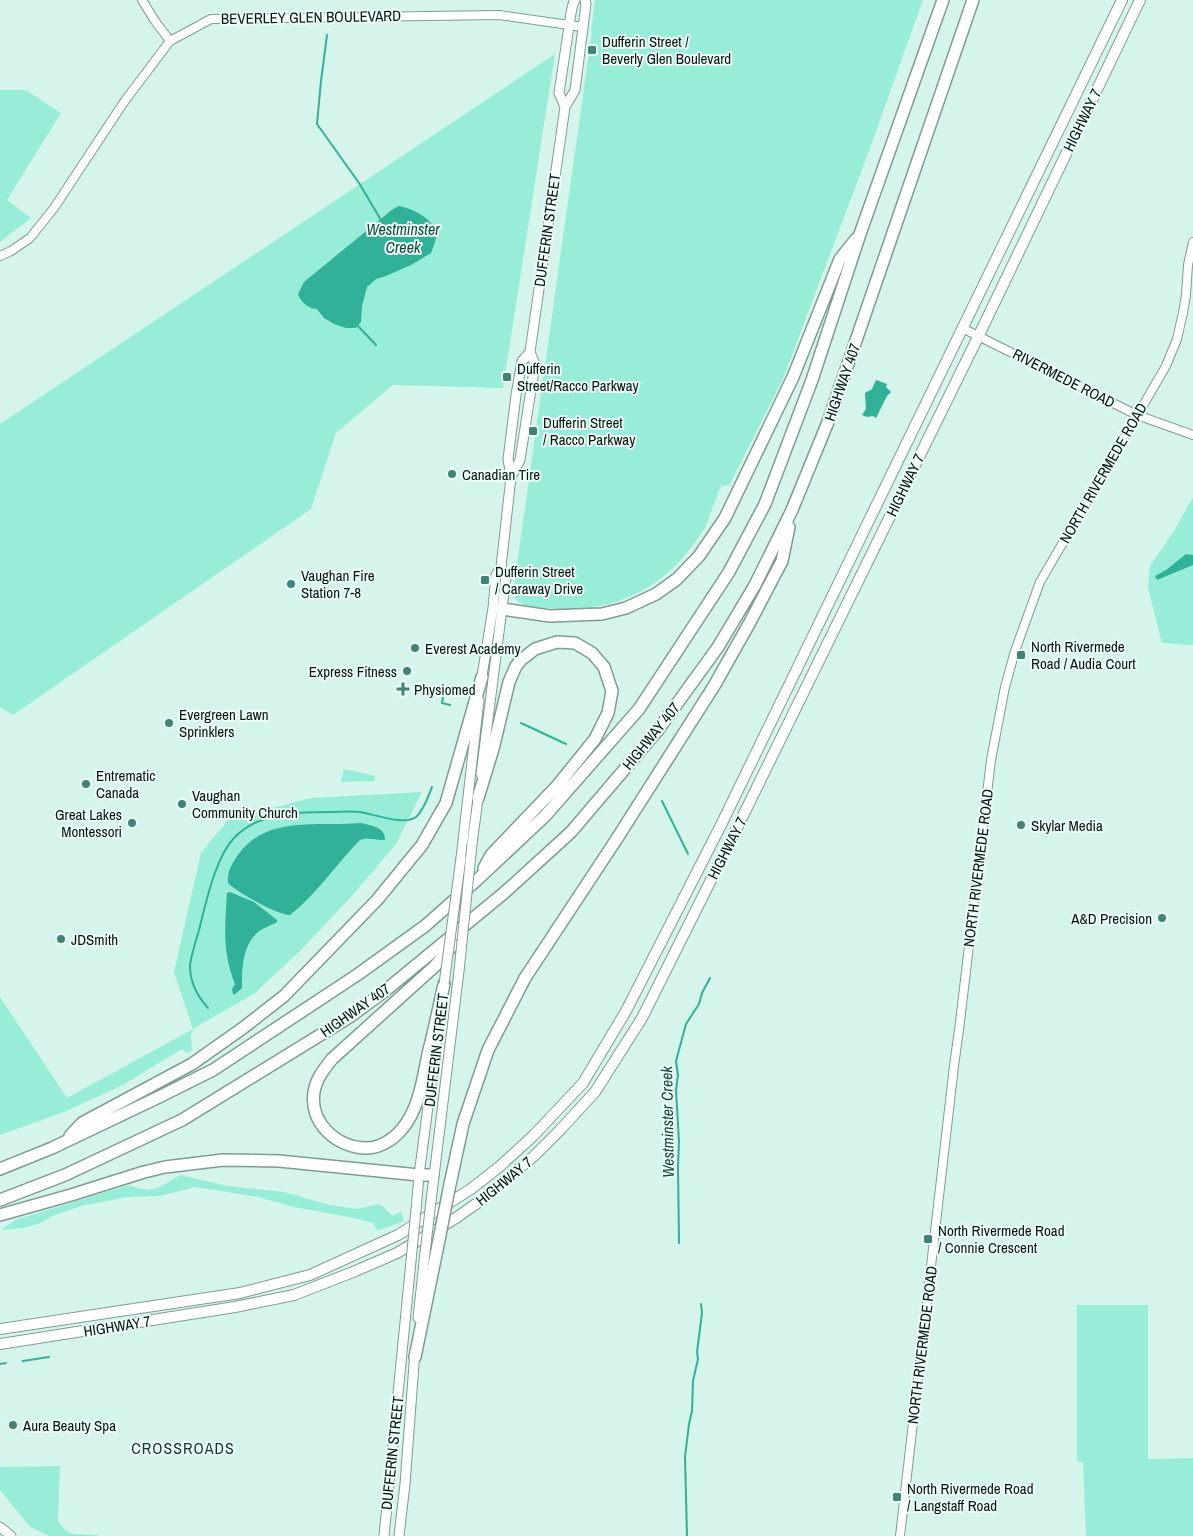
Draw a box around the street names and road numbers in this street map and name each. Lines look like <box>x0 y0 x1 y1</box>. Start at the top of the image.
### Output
street label: BEVERLEY GLEN BOULEVARD <box>221 5 401 29</box>
street label: HIGHWAY 7 <box>1058 85 1106 155</box>
street label: DUFFERIN STREET <box>529 172 565 288</box>
street label: HIGHWAY 407 <box>819 340 865 424</box>
street label: RIVERMEDE ROAD <box>1009 343 1119 413</box>
street label: NORTH RIVERMEDE ROAD <box>1054 399 1152 547</box>
street label: HIGHWAY 7 <box>881 450 929 520</box>
street label: HIGHWAY 407 <box>617 698 685 774</box>
street label: NORTH RIVERMEDE ROAD <box>958 788 998 948</box>
street label: HIGHWAY 7 <box>702 813 752 883</box>
street label: HIGHWAY 407 <box>316 978 394 1042</box>
street label: DUFFERIN STREET <box>419 992 453 1108</box>
street label: HIGHWAY 7 <box>471 1152 537 1210</box>
street label: NORTH RIVERMEDE ROAD <box>902 1265 942 1425</box>
street label: HIGHWAY 7 <box>82 1310 152 1342</box>
street label: DUFFERIN STREET <box>376 1395 408 1511</box>

